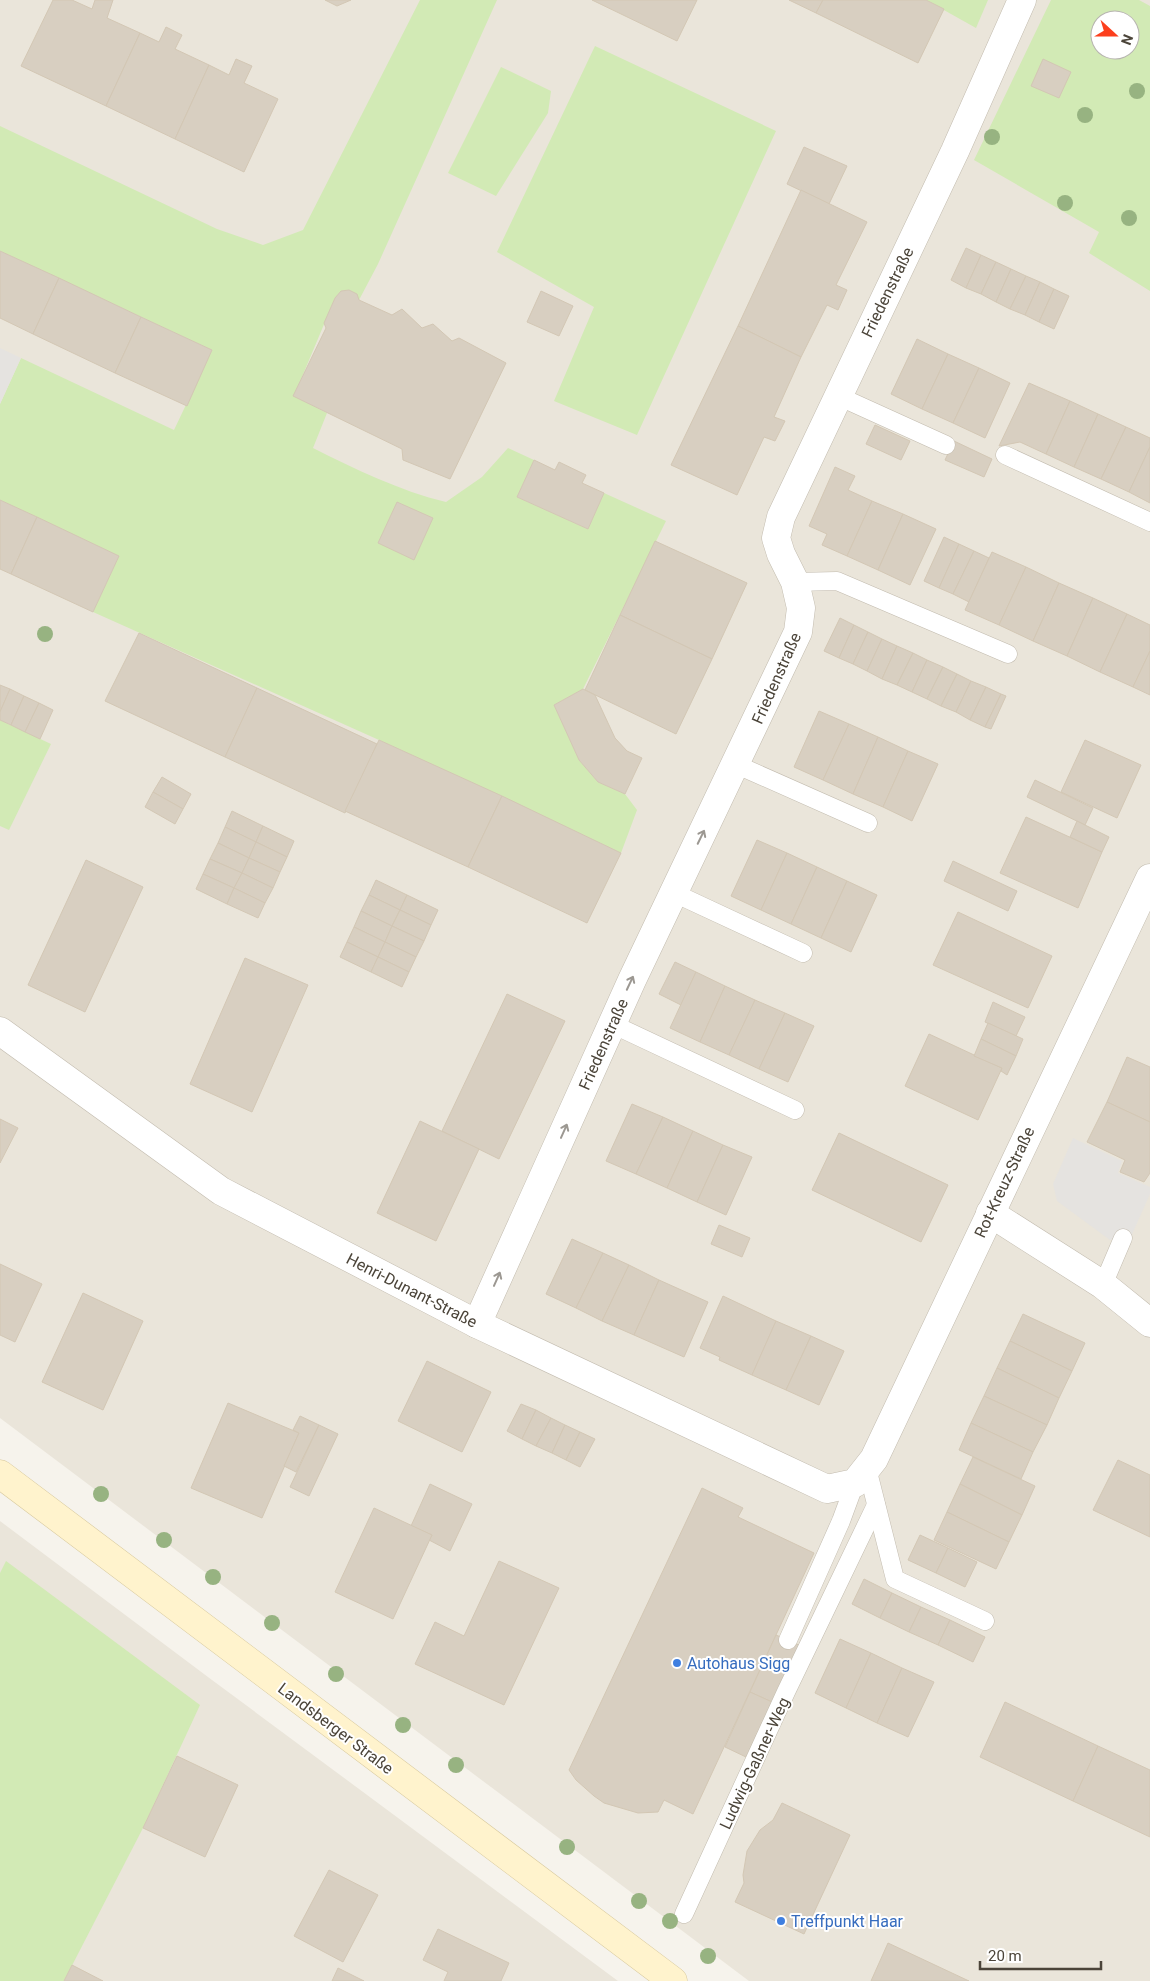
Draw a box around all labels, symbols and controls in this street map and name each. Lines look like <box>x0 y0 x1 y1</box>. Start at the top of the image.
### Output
north arrow <box>1090 10 1140 60</box>
text: N <box>1118 32 1136 47</box>
street label: Friedenstraße <box>857 244 917 340</box>
street label: Friedenstraße <box>748 630 805 727</box>
one-way arrow <box>697 830 706 845</box>
one-way arrow <box>626 976 636 991</box>
street label: Friedenstraße <box>575 996 632 1093</box>
one-way arrow <box>559 1124 569 1139</box>
street label: Rot-Kreuz-Straße <box>970 1124 1038 1241</box>
street label: Henri-Dunant-Straße <box>343 1249 480 1332</box>
one-way arrow <box>492 1272 502 1287</box>
place label: Autohaus Sigg <box>687 1654 790 1673</box>
marker: Autohaus Sigg <box>671 1657 683 1669</box>
street label: Landsberger Straße <box>274 1679 397 1778</box>
street label: Ludwig-Gaßner-Weg <box>716 1694 793 1832</box>
place label: Treffpunkt Haar <box>791 1912 904 1931</box>
marker: Treffpunkt Haar <box>775 1915 787 1927</box>
scale bar <box>980 1938 1101 1970</box>
text: 20 m <box>988 1947 1022 1965</box>

